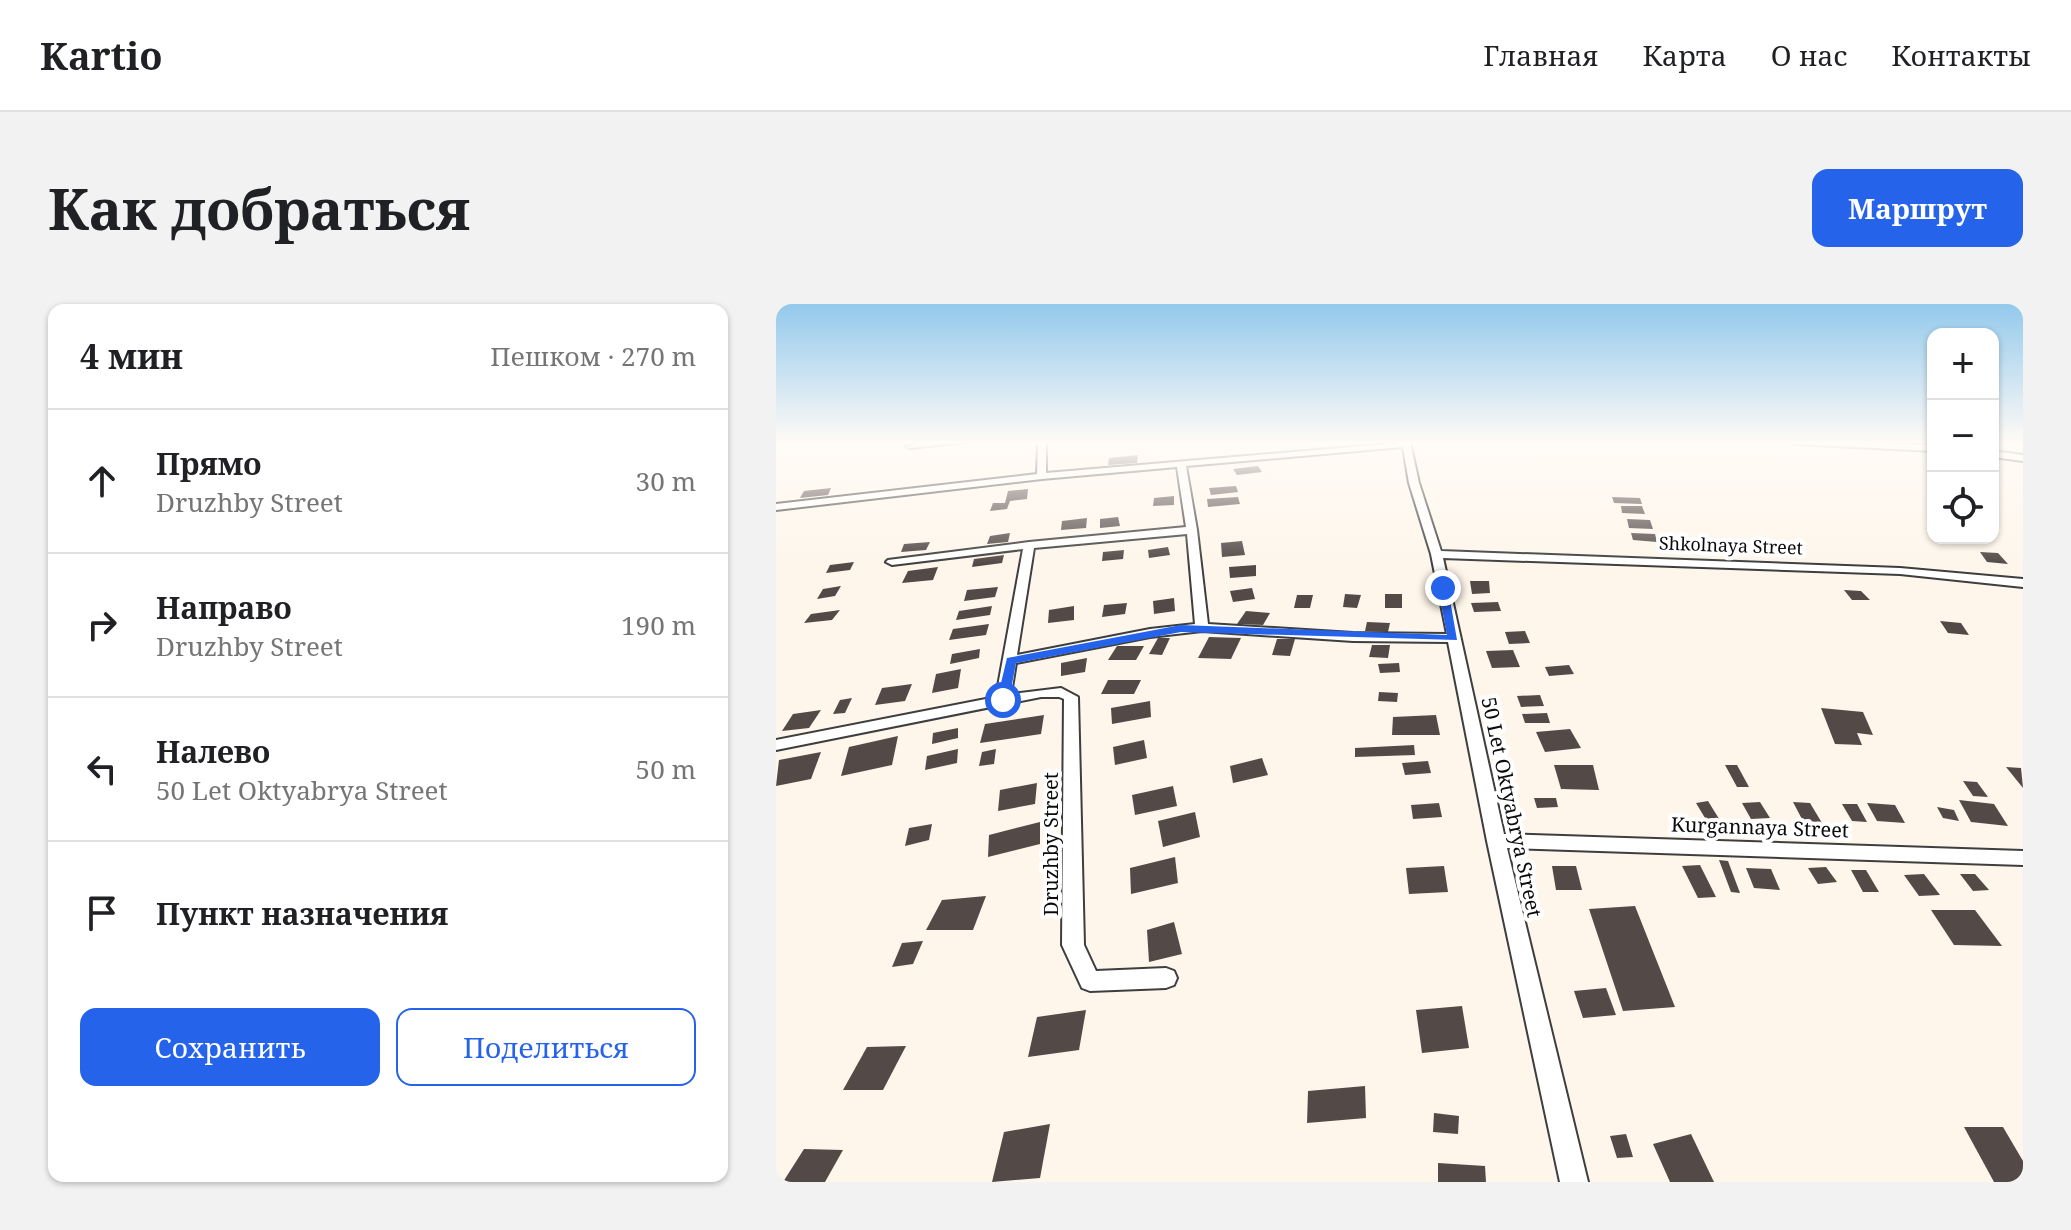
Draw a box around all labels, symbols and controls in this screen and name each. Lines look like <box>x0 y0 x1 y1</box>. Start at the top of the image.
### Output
text: Kartio <box>40 29 163 81</box>
text: Главная <box>1483 36 1598 74</box>
text: Карта <box>1642 36 1727 74</box>
text: О нас <box>1771 36 1847 74</box>
text: Контакты <box>1891 36 2031 74</box>
button: Маршрут <box>1812 169 2023 247</box>
text: Как добраться <box>48 170 470 246</box>
map controls <box>1927 328 1999 544</box>
button: + <box>1927 328 1999 400</box>
text: 4 мин <box>80 333 183 379</box>
text: Пешком · 270 m <box>490 338 696 374</box>
button: − <box>1927 400 1999 472</box>
text: Прямо <box>156 443 262 484</box>
icon: ahead <box>80 459 124 503</box>
text: 30 m <box>636 463 696 499</box>
button: locate <box>1927 472 1999 544</box>
text: Druzhby Street <box>156 484 343 520</box>
street label: Shkolnaya Street <box>1659 530 1803 560</box>
route end <box>1425 570 1461 606</box>
text: Направо <box>156 587 292 628</box>
icon: right <box>80 603 124 647</box>
text: 190 m <box>621 607 696 643</box>
text: Druzhby Street <box>156 628 343 664</box>
route start <box>985 682 1021 718</box>
street label: 50 Let Oktyabrya Street <box>1475 694 1549 920</box>
text: Налево <box>156 731 270 772</box>
icon: left <box>80 747 124 791</box>
text: 50 m <box>636 751 696 787</box>
text: 50 Let Oktyabrya Street <box>156 772 448 808</box>
street label: Druzhby Street <box>1037 772 1064 916</box>
street label: Kurgannaya Street <box>1671 810 1849 844</box>
icon: arrive <box>80 891 124 935</box>
text: Пункт назначения <box>156 893 448 934</box>
button: Сохранить <box>80 1008 380 1086</box>
button: Поделиться <box>396 1008 696 1086</box>

